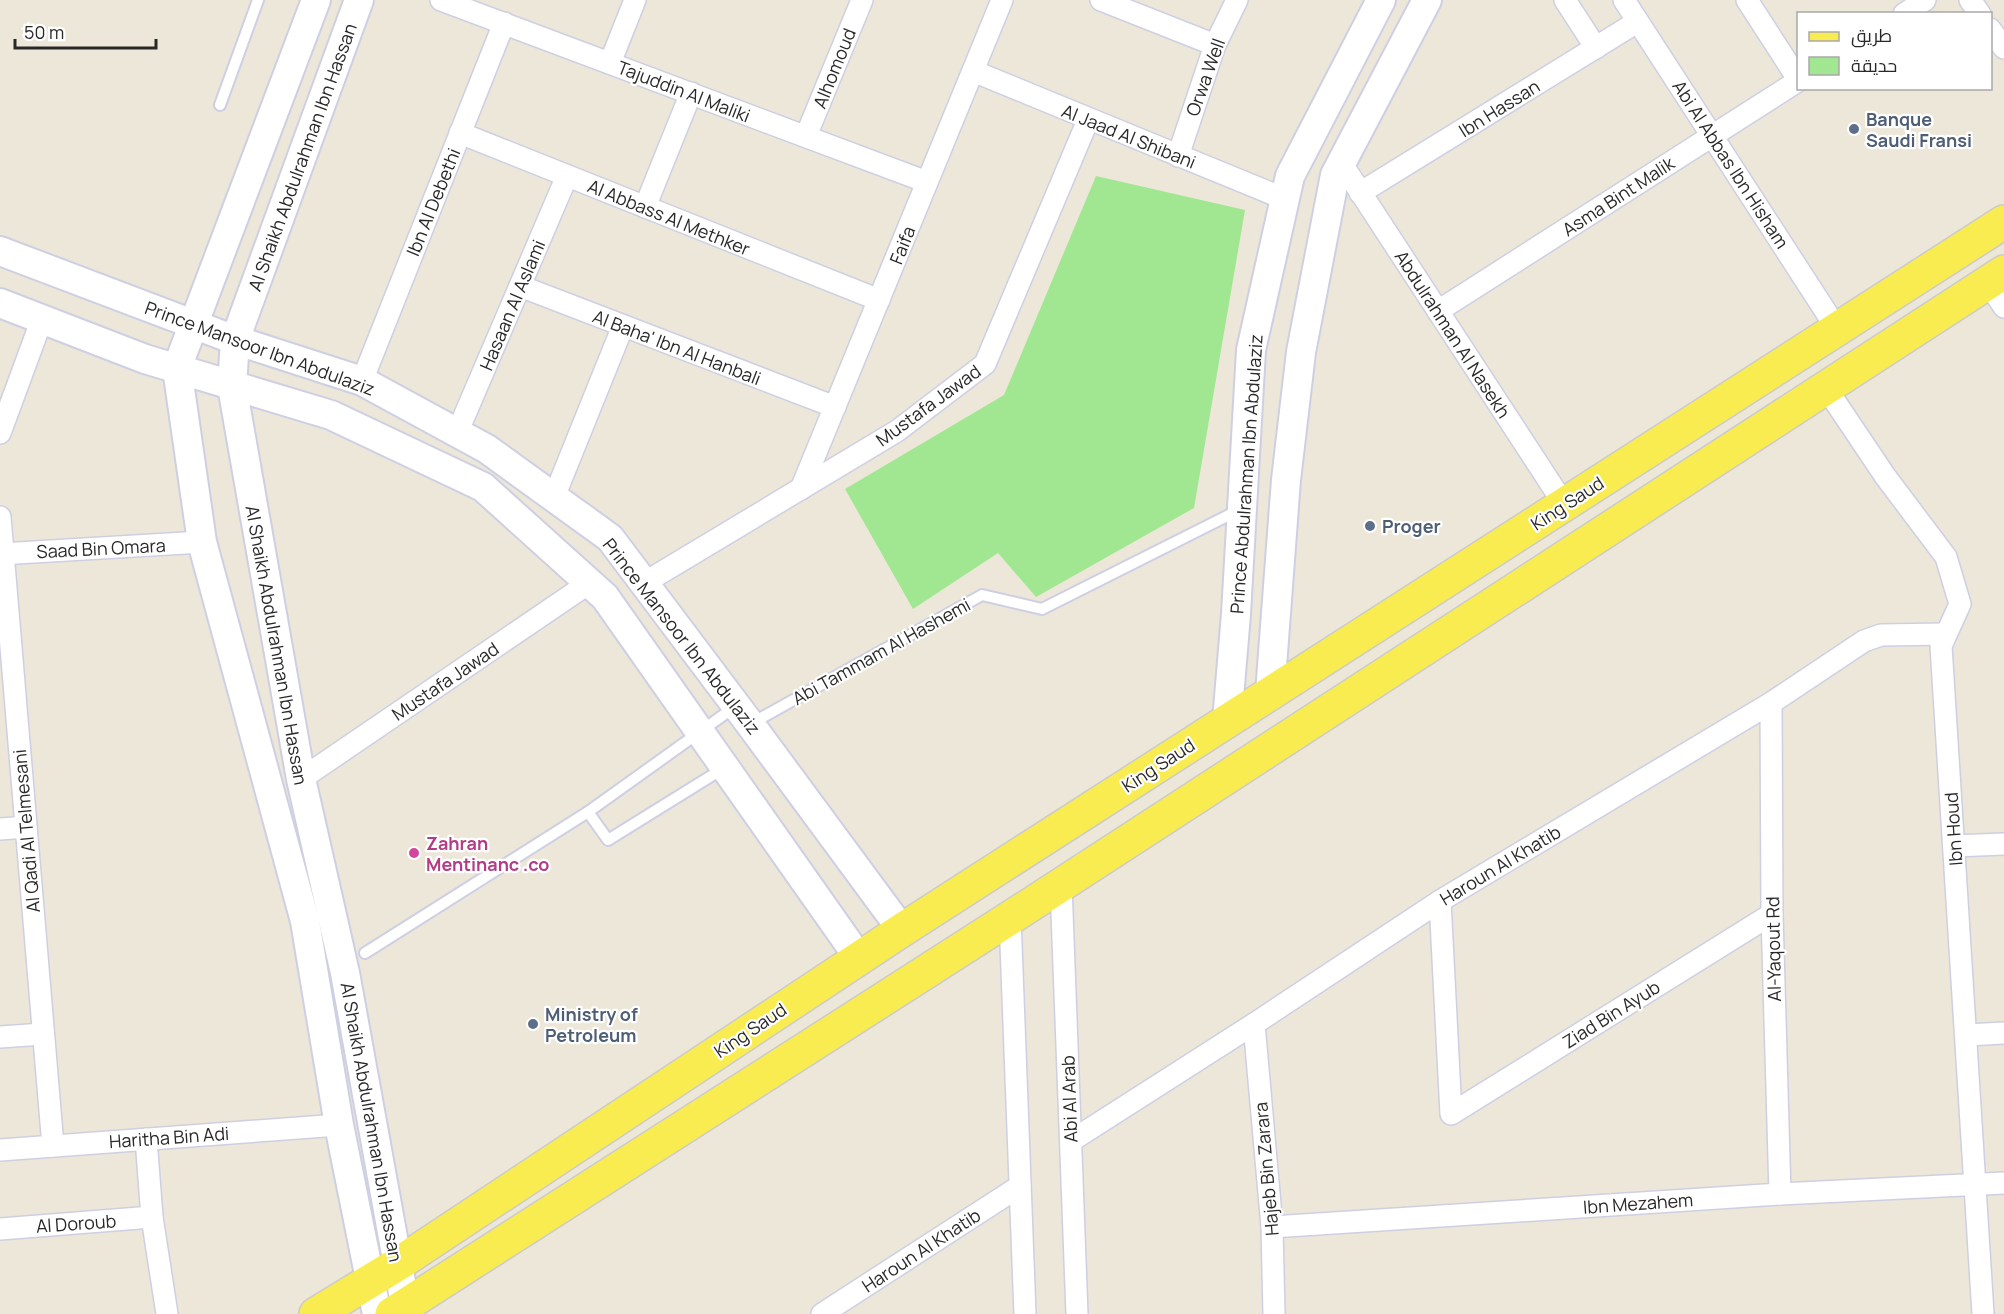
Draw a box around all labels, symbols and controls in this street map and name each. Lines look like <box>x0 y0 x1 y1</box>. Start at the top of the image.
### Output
scale bar <box>15 12 156 50</box>
legend <box>1797 12 1992 90</box>
text: 50 m <box>24 20 64 44</box>
street label: Al Shaikh Abdulrahman Ibn Hassan <box>242 20 362 294</box>
text: طريق <box>1851 23 1892 48</box>
street label: Alhomoud <box>807 24 861 112</box>
street label: Orwa Well <box>1180 35 1230 119</box>
text: حديقة <box>1851 53 1897 77</box>
street label: Tajuddin Al Maliki <box>614 55 754 127</box>
street label: Ibn Hassan <box>1454 74 1544 142</box>
street label: Abi Al Abbas Ibn Hisham <box>1668 75 1794 253</box>
street label: Al Jaad Al Shibani <box>1058 98 1200 174</box>
place label: Banque Saudi Fransi <box>1866 107 1972 152</box>
marker: Banque Saudi Fransi <box>1847 122 1861 136</box>
street label: Ibn Al Debethi <box>400 145 466 259</box>
street label: Asma Bint Malik <box>1557 150 1679 241</box>
street label: Al Abbass Al Methker <box>584 173 754 261</box>
street label: Faifa <box>884 222 920 268</box>
street label: Hasaan Al Aslami <box>474 236 550 374</box>
street label: Abdulrahman Al Nasekh <box>1390 246 1516 422</box>
street label: Prince Mansoor Ibn Abdulaziz <box>142 295 378 401</box>
street label: Al Baha' Ibn Al Hanbali <box>589 304 765 390</box>
street label: Prince Abdulrahman Ibn Abdulaziz <box>1224 333 1268 615</box>
street label: Mustafa Jawad <box>871 359 985 451</box>
street label: King Saud <box>1526 471 1608 535</box>
street label: Al Shaikh Abdulrahman Ibn Hassan <box>241 503 313 787</box>
place label: Proger <box>1382 514 1441 538</box>
marker: Proger <box>1363 519 1377 533</box>
street label: Saad Bin Omara <box>36 533 166 563</box>
street label: Prince Mansoor Ibn Abdulaziz <box>598 533 766 739</box>
street label: Abi Tammam Al Hashemi <box>788 592 974 710</box>
street label: Mustafa Jawad <box>387 636 503 726</box>
street label: King Saud <box>1117 733 1199 797</box>
street label: Al Qadi Al Telmesani <box>7 748 45 914</box>
street label: Ibn Houd <box>1938 792 1968 866</box>
street label: Haroun Al Khatib <box>1435 819 1565 911</box>
place label: Zahran Mentinanc .co <box>426 831 549 876</box>
marker: Zahran Mentinanc .co <box>407 846 421 860</box>
street label: Al-Yaqout Rd <box>1760 896 1786 1002</box>
street label: Ziad Bin Ayub <box>1558 975 1664 1053</box>
street label: Al Shaikh Abdulrahman Ibn Hassan <box>336 980 408 1264</box>
street label: King Saud <box>709 997 791 1063</box>
place label: Ministry of Petroleum <box>545 1002 638 1047</box>
marker: Ministry of Petroleum <box>526 1017 540 1031</box>
street label: Abi Al Arab <box>1055 1055 1083 1143</box>
street label: Hajeb Bin Zarara <box>1248 1101 1284 1237</box>
street label: Haritha Bin Adi <box>108 1121 230 1153</box>
street label: Ibn Mezahem <box>1582 1187 1694 1219</box>
street label: Haroun Al Khatib <box>857 1203 985 1297</box>
street label: Al Doroub <box>35 1208 117 1238</box>

